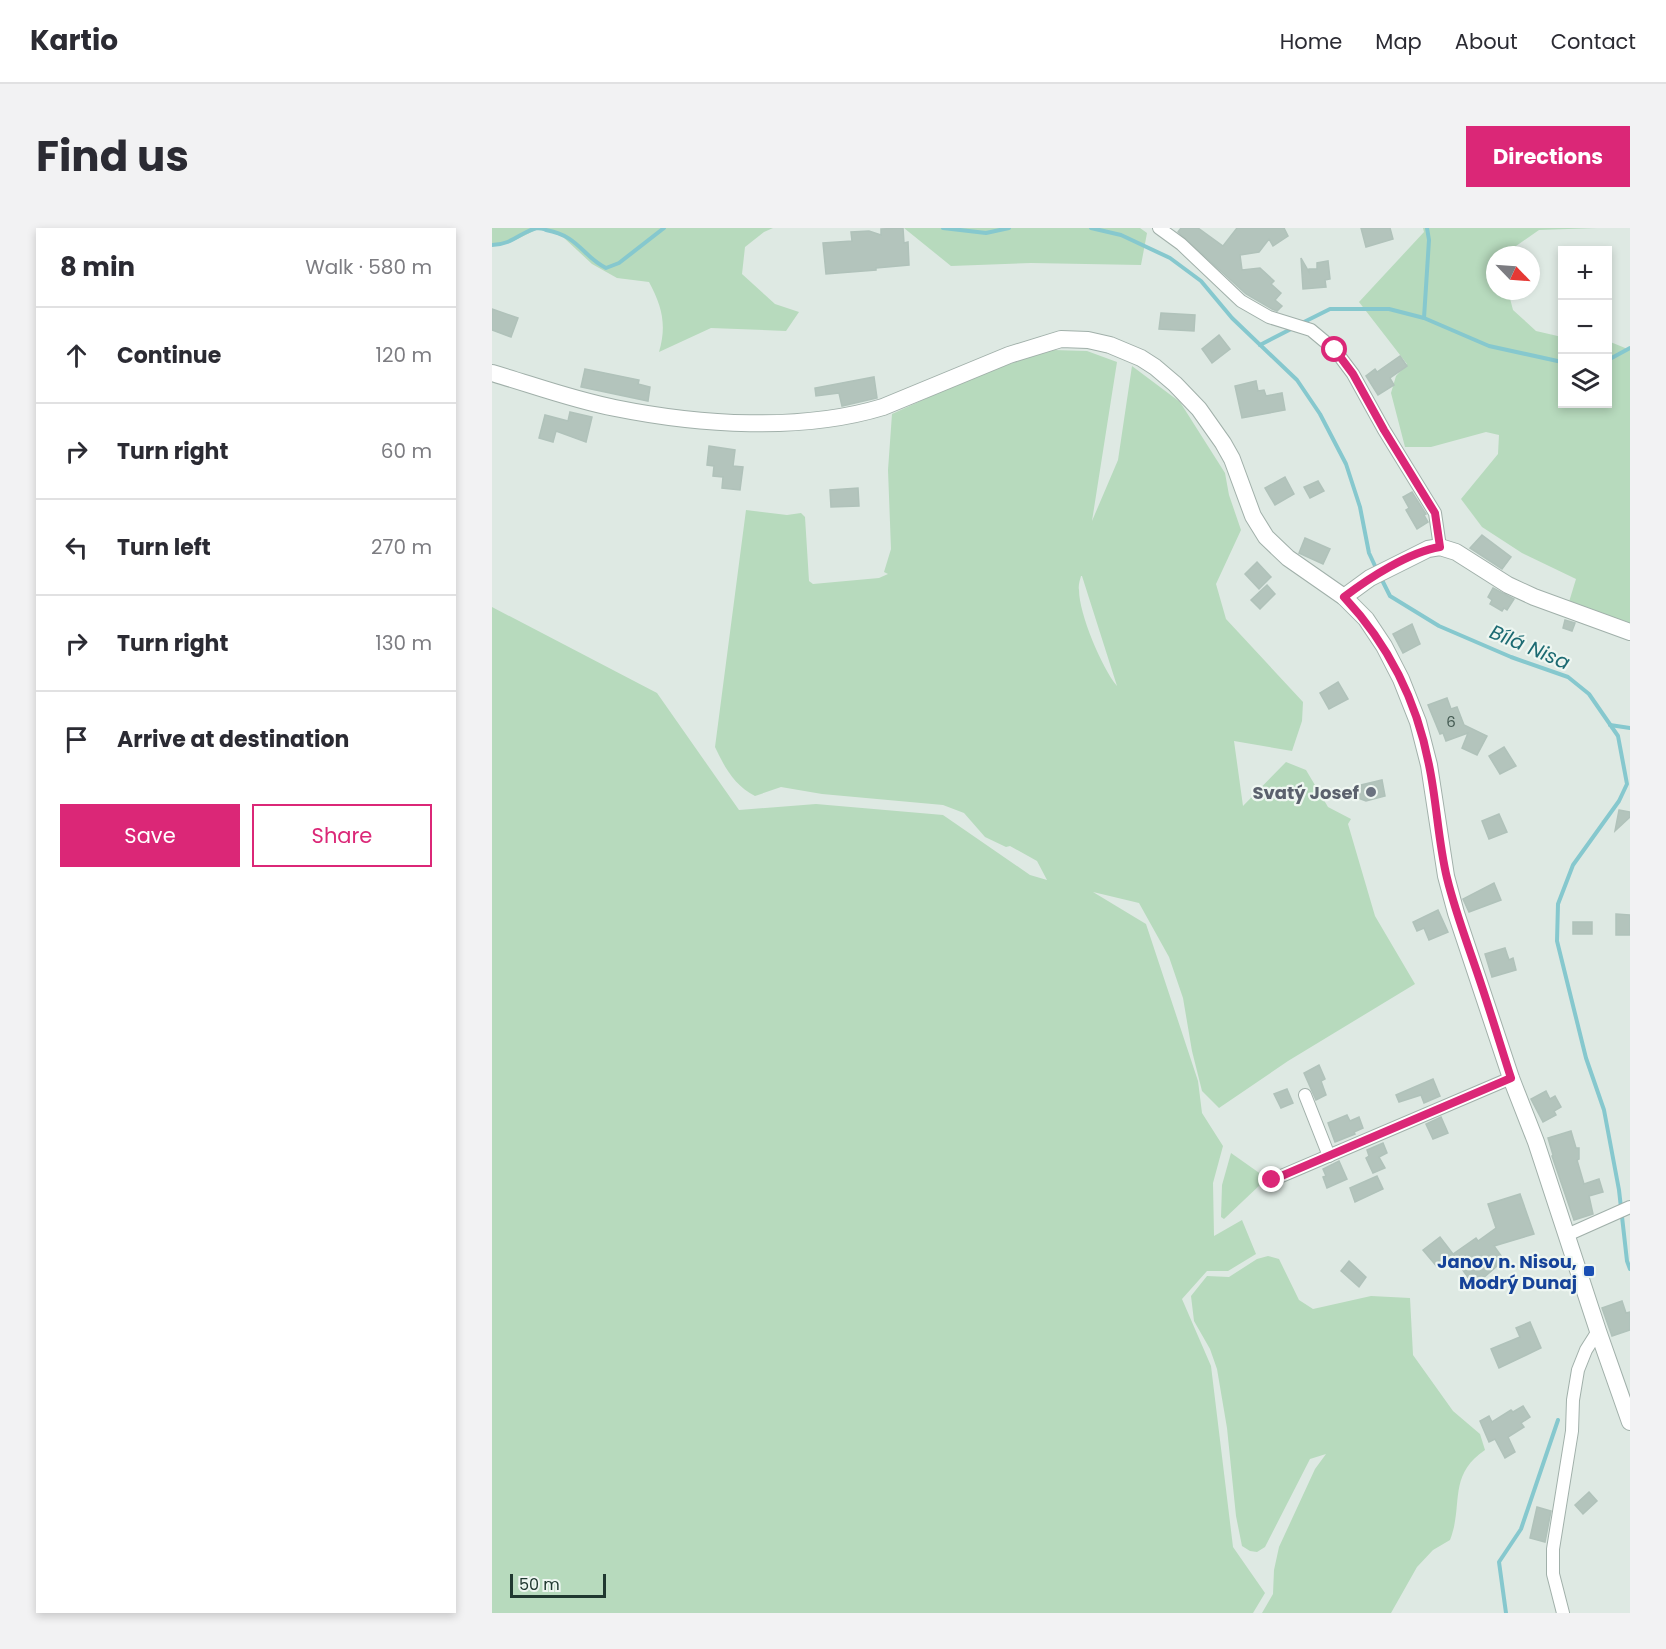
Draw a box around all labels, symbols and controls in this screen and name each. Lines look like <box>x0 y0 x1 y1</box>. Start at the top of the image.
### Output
text: Kartio <box>30 21 118 60</box>
text: Home <box>1280 27 1342 56</box>
text: Map <box>1375 27 1422 56</box>
text: About <box>1455 27 1518 56</box>
text: Contact <box>1551 27 1636 56</box>
button: Directions <box>1466 126 1630 187</box>
text: Find us <box>36 127 189 186</box>
north arrow <box>1486 246 1540 300</box>
map controls <box>1558 246 1612 408</box>
button: + <box>1558 246 1612 300</box>
text: 8 min <box>60 249 135 285</box>
text: Walk · 580 m <box>305 253 432 281</box>
button: − <box>1558 300 1612 354</box>
route start <box>1321 336 1347 362</box>
icon: ahead <box>60 339 93 372</box>
text: Continue <box>117 340 221 371</box>
text: 120 m <box>376 341 432 369</box>
button: layers <box>1558 354 1612 408</box>
icon: right <box>60 435 93 468</box>
text: Turn right <box>117 436 228 467</box>
text: 60 m <box>381 437 432 465</box>
icon: left <box>60 531 93 564</box>
text: Turn left <box>117 532 211 563</box>
text: 270 m <box>371 533 432 561</box>
water label: Bílá Nisa <box>1486 618 1574 676</box>
icon: right <box>60 627 93 660</box>
text: Turn right <box>117 628 228 659</box>
text: 130 m <box>375 629 432 657</box>
house number: 6 <box>1446 711 1456 732</box>
icon: arrive <box>60 723 93 756</box>
text: Arrive at destination <box>117 724 349 755</box>
place label: Svatý Josef <box>1252 780 1360 805</box>
marker: Svatý Josef <box>1364 785 1378 799</box>
button: Save <box>60 804 240 867</box>
button: Share <box>252 804 432 867</box>
route end <box>1258 1166 1284 1192</box>
place label: Janov n. Nisou, Modrý Dunaj <box>1437 1249 1577 1295</box>
marker: Janov n. Nisou, Modrý Dunaj <box>1582 1264 1596 1278</box>
scale bar <box>510 1571 606 1598</box>
text: 50 m <box>519 1573 560 1596</box>

